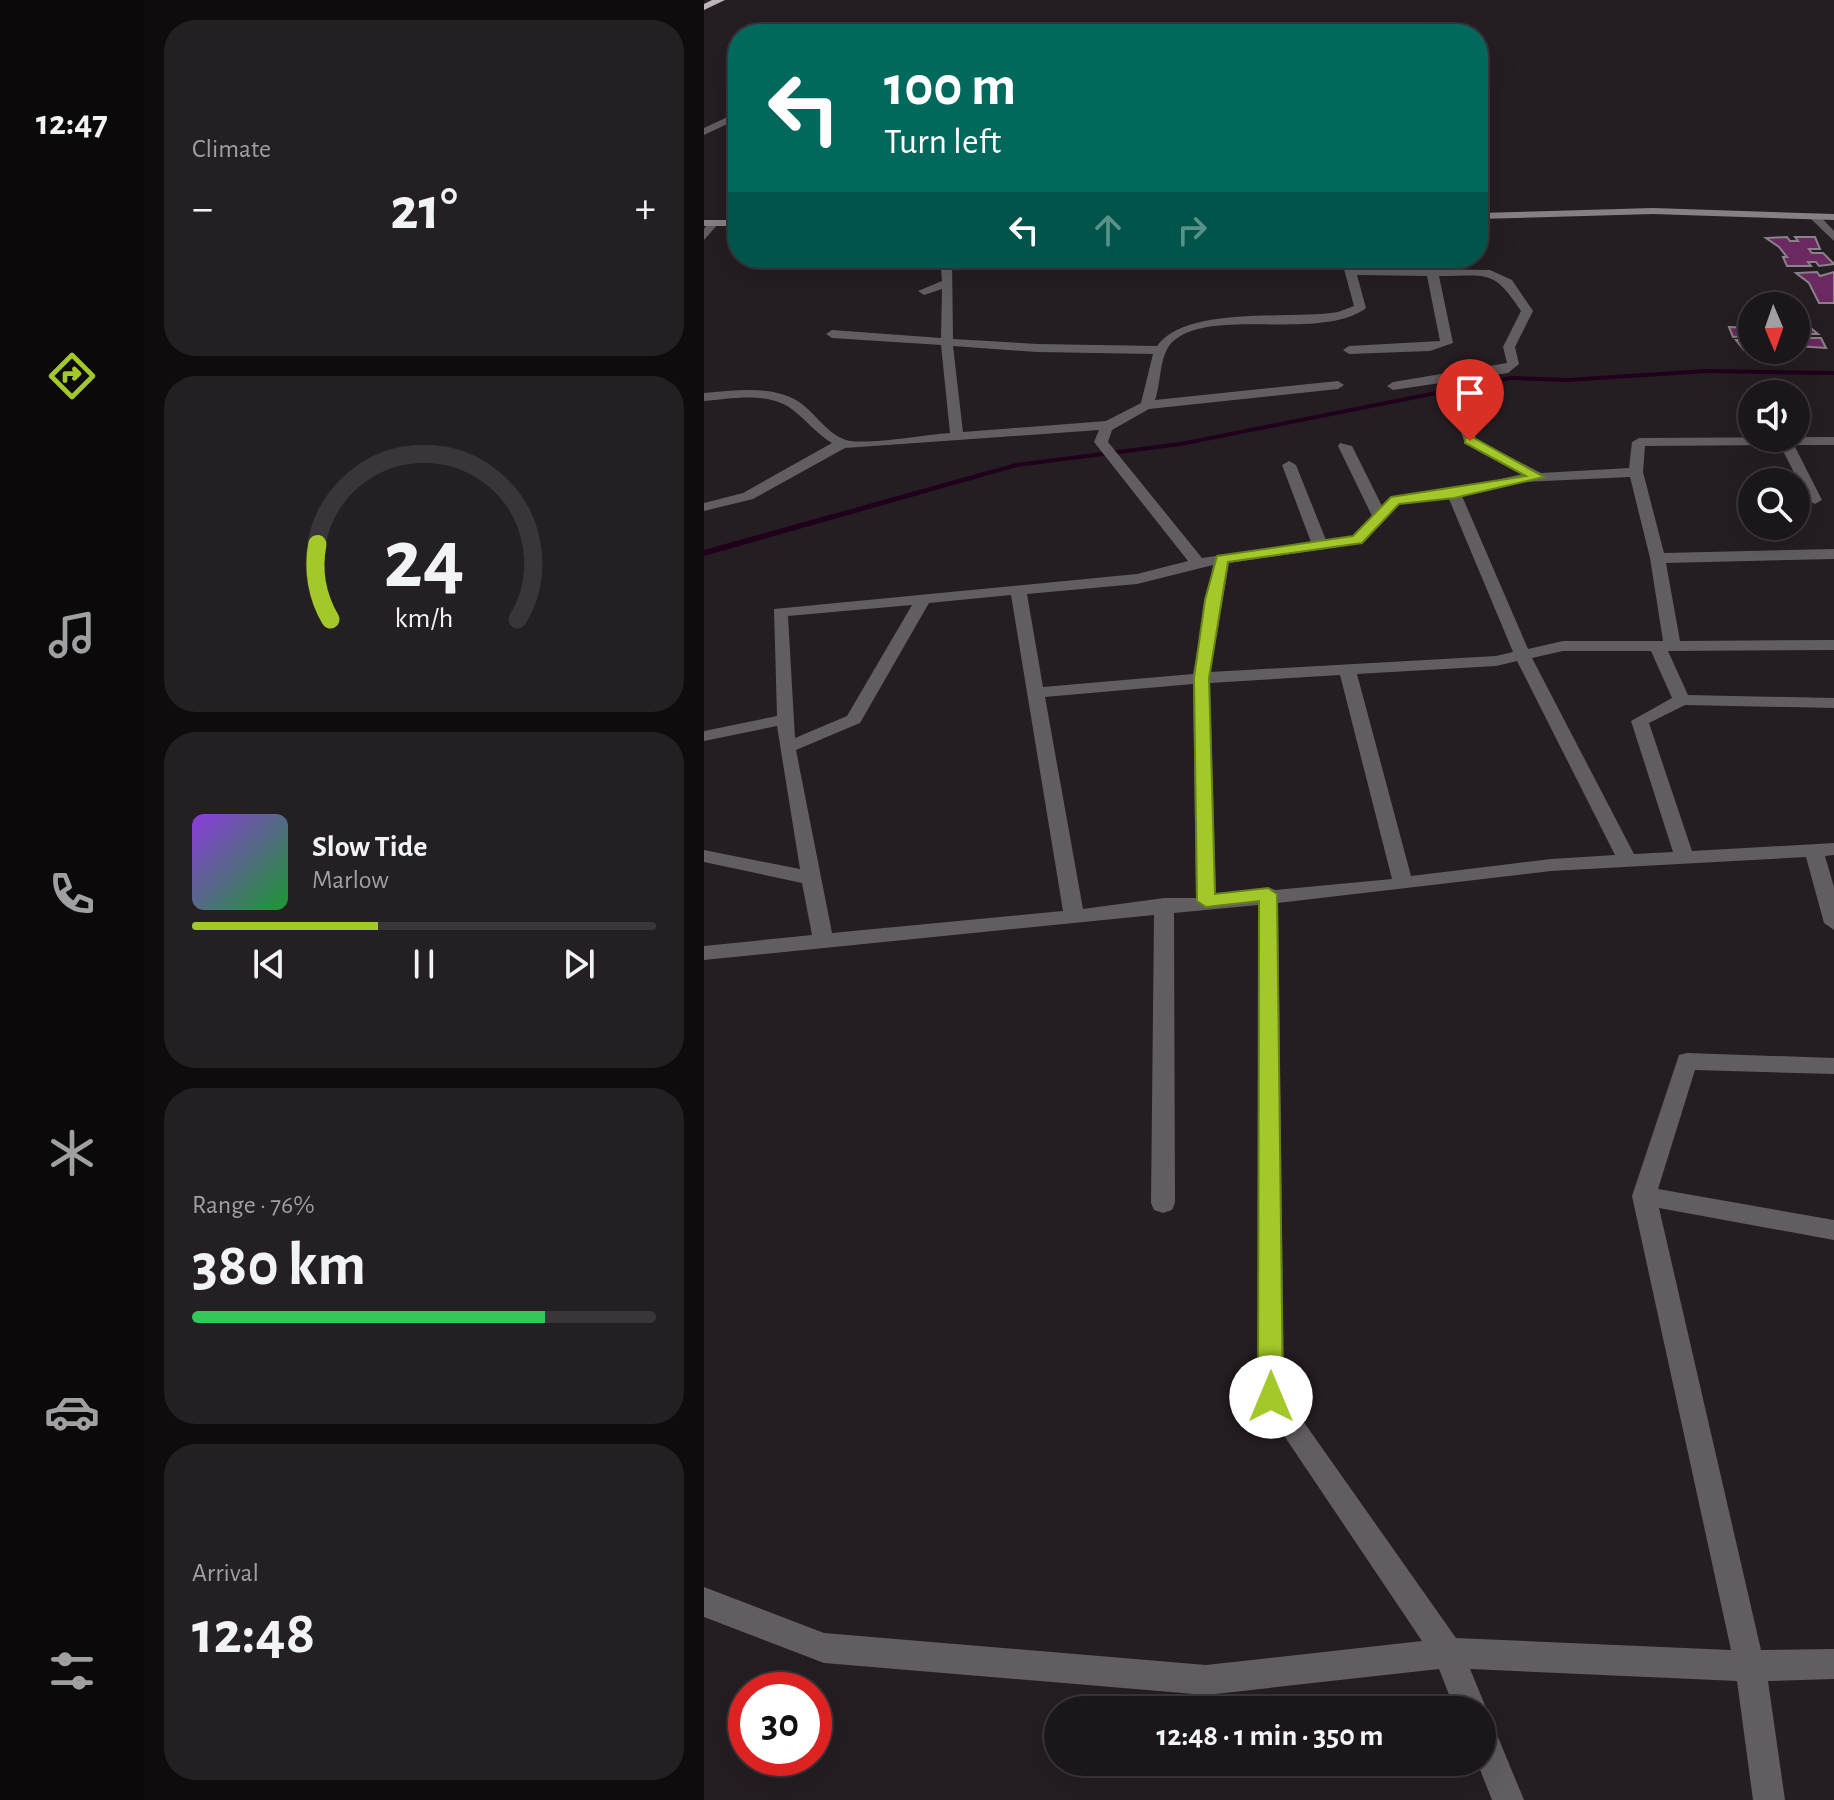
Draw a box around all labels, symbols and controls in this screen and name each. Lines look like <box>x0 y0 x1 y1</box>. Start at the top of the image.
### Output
icon: left <box>752 56 856 160</box>
text: 100 m <box>884 59 1016 115</box>
text: 12:47 <box>36 105 108 141</box>
text: Turn left <box>884 124 1001 160</box>
text: Climate <box>192 136 271 162</box>
text: 21° <box>390 180 458 240</box>
text: − <box>192 187 213 231</box>
text: + <box>635 187 656 231</box>
icon: left <box>1002 208 1046 252</box>
icon: ahead <box>1086 208 1130 252</box>
icon: right <box>1170 208 1214 252</box>
north arrow <box>1738 292 1810 364</box>
map controls <box>1738 292 1810 540</box>
icon: directions <box>44 348 100 404</box>
pin <box>1436 359 1504 441</box>
icon: arrive <box>1448 371 1492 415</box>
button: sound <box>1738 380 1810 452</box>
button: search <box>1738 468 1810 540</box>
text: 24 <box>383 519 465 603</box>
text: km/h <box>395 604 453 633</box>
icon: music <box>44 607 100 663</box>
text: Slow Tide <box>312 832 427 862</box>
icon: phone <box>44 866 100 922</box>
text: Marlow <box>312 867 389 893</box>
icon: previous <box>247 942 291 986</box>
icon: pause <box>402 942 446 986</box>
icon: next <box>557 942 601 986</box>
icon: climate <box>44 1125 100 1181</box>
text: Range · 76% <box>192 1192 315 1218</box>
text: 380 km <box>192 1236 366 1296</box>
position arrow <box>1229 1355 1313 1439</box>
icon: car <box>44 1384 100 1440</box>
text: Arrival <box>192 1560 259 1586</box>
text: 12:48 <box>192 1604 315 1664</box>
icon: filters <box>44 1643 100 1699</box>
speed limit sign: 30 <box>728 1672 832 1776</box>
text: 12:48 · 1 min · 350 m <box>1156 1721 1384 1751</box>

